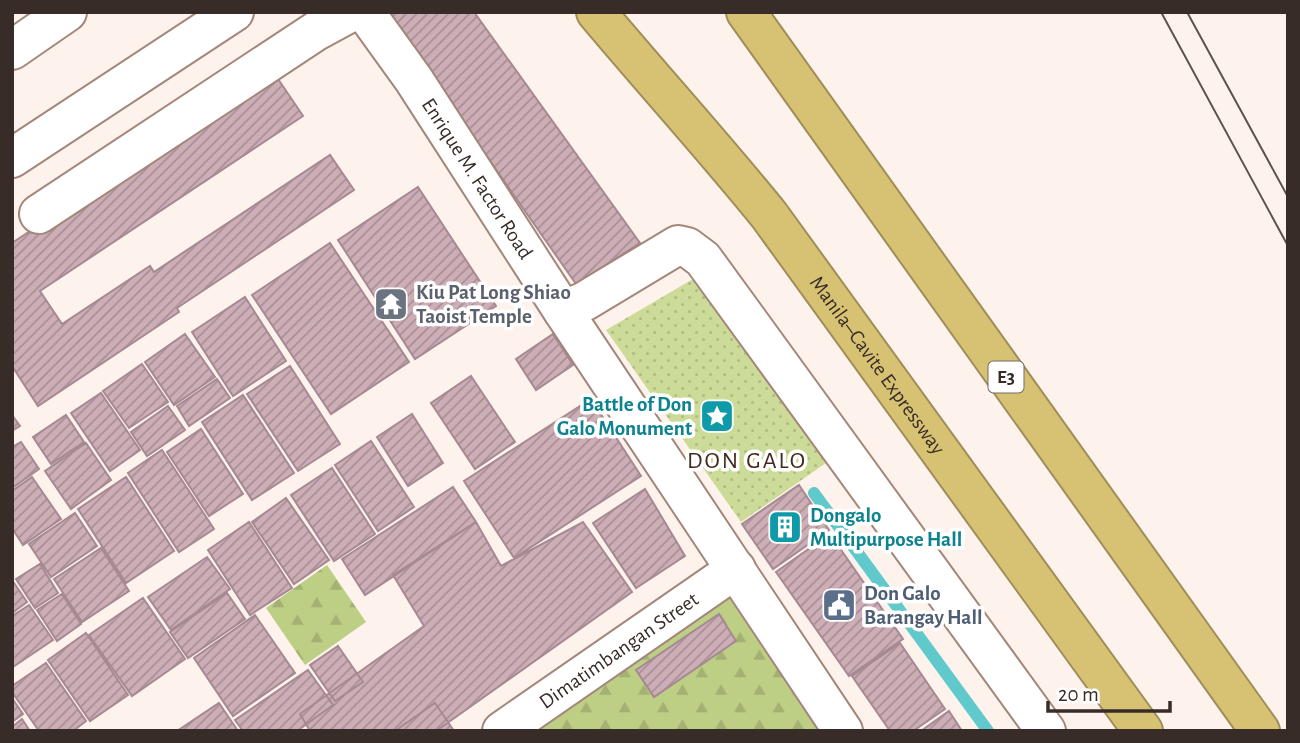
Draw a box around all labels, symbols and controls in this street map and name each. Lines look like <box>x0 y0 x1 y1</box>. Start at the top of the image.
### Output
street label: Enrique M. Factor Road <box>418 94 537 263</box>
street label: Manila–Cavite Expressway <box>806 272 949 458</box>
place label: Kiu Pat Long Shiao Taoist Temple <box>416 282 571 327</box>
temple icon: Kiu Pat Long Shiao Taoist Temple <box>372 285 410 323</box>
road number: E3 <box>988 362 1024 392</box>
place label: Battle of Don Galo Monument <box>557 394 692 439</box>
place icon: Battle of Don Galo Monument <box>698 397 736 435</box>
district label: DON GALO <box>687 449 807 473</box>
place label: Dongalo Multipurpose Hall <box>810 505 962 550</box>
building icon: Dongalo Multipurpose Hall <box>766 508 804 546</box>
place label: Don Galo Barangay Hall <box>864 583 983 628</box>
public building icon: Don Galo Barangay Hall <box>820 586 858 624</box>
street label: Dimatimbangan Street <box>535 588 702 712</box>
scale bar <box>1048 670 1170 714</box>
text: 20 m <box>1058 684 1099 705</box>

